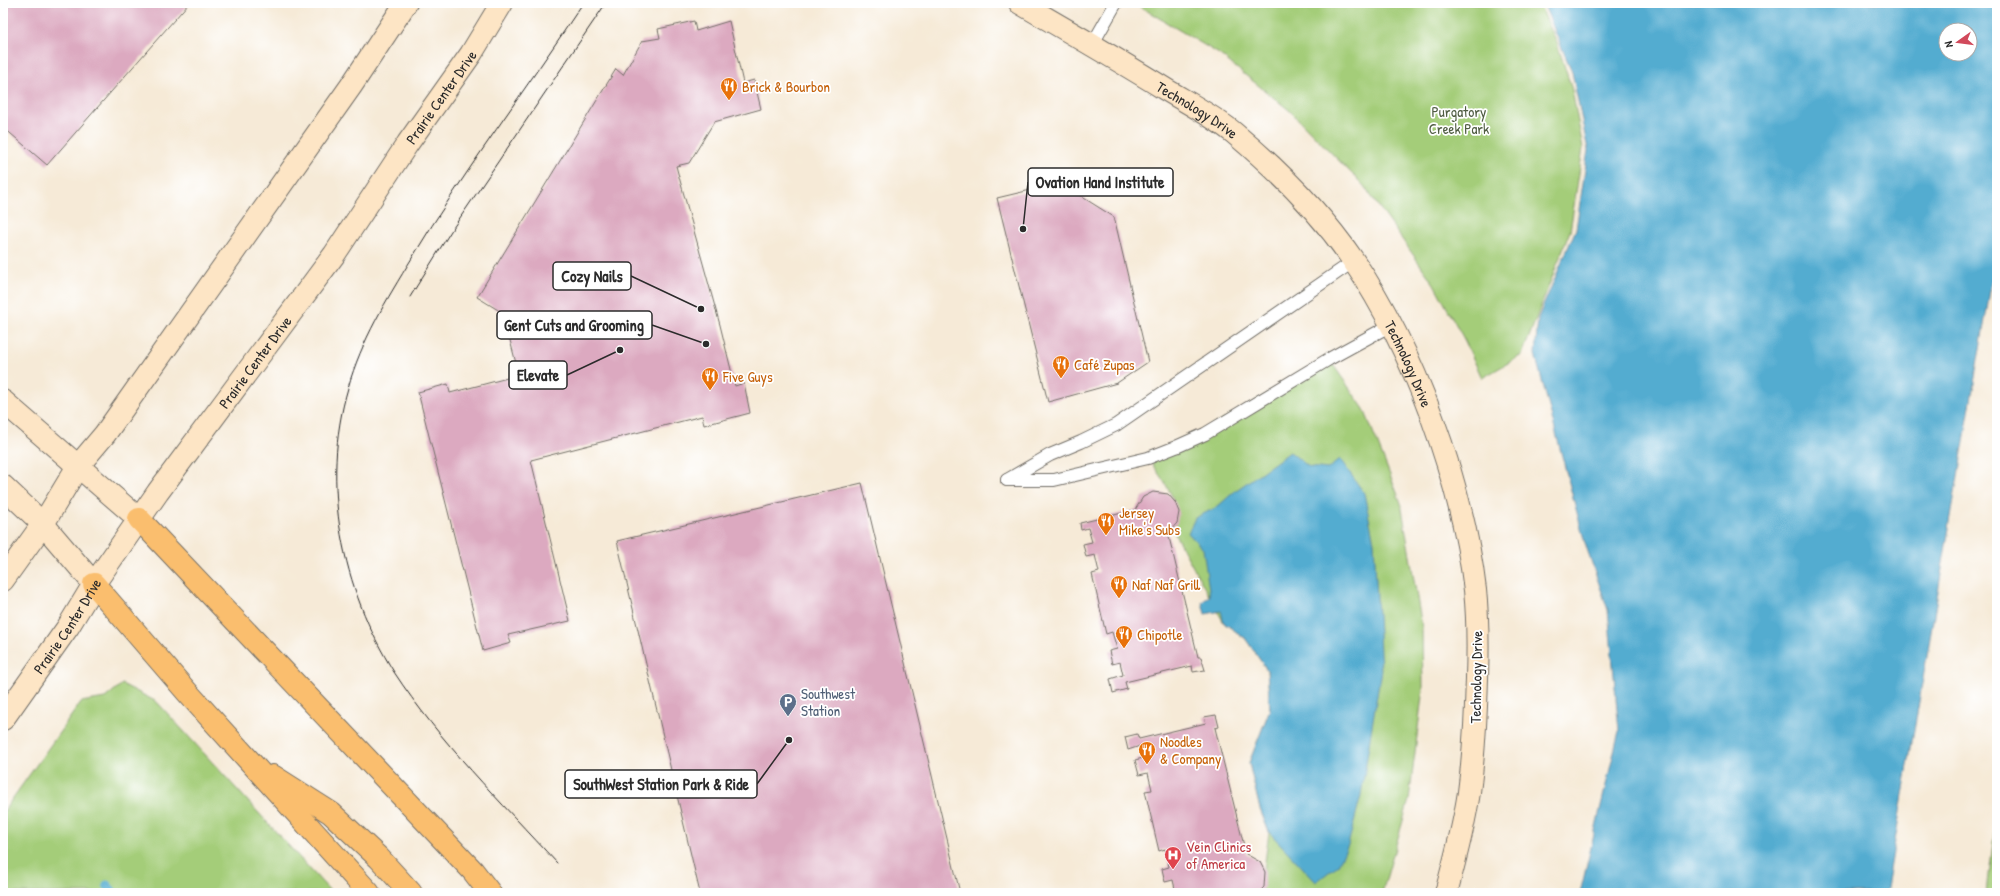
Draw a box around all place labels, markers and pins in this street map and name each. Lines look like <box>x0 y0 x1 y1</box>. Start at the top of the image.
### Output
restaurant icon: Brick & Bourbon <box>719 76 739 101</box>
place label: Brick & Bourbon <box>742 76 830 97</box>
callout: Ovation Hand Institute <box>1028 168 1173 196</box>
callout: Cozy Nails <box>553 262 631 290</box>
callout: Gent Cuts and Grooming <box>497 311 652 339</box>
restaurant icon: Café Zupas <box>1051 354 1071 379</box>
place label: Café Zupas <box>1074 354 1135 375</box>
callout: Elevate <box>509 361 567 389</box>
restaurant icon: Five Guys <box>700 366 720 391</box>
place label: Five Guys <box>722 366 773 387</box>
place label: Jersey Mike's Subs <box>1119 502 1180 540</box>
restaurant icon: Jersey Mike's Subs <box>1096 511 1116 536</box>
restaurant icon: Naf Naf Grill <box>1109 574 1129 599</box>
place label: Naf Naf Grill <box>1132 574 1201 595</box>
restaurant icon: Chipotle <box>1114 624 1134 649</box>
place label: Chipotle <box>1137 624 1182 645</box>
place label: Southwest Station <box>801 683 856 721</box>
parking icon: Southwest Station <box>778 692 798 717</box>
place label: Noodles & Company <box>1160 731 1221 769</box>
restaurant icon: Noodles & Company <box>1137 740 1157 765</box>
callout: SouthWest Station Park & Ride <box>565 770 757 798</box>
place label: Vein Clinics of America <box>1186 836 1252 874</box>
hospital icon: Vein Clinics of America <box>1163 845 1183 870</box>

